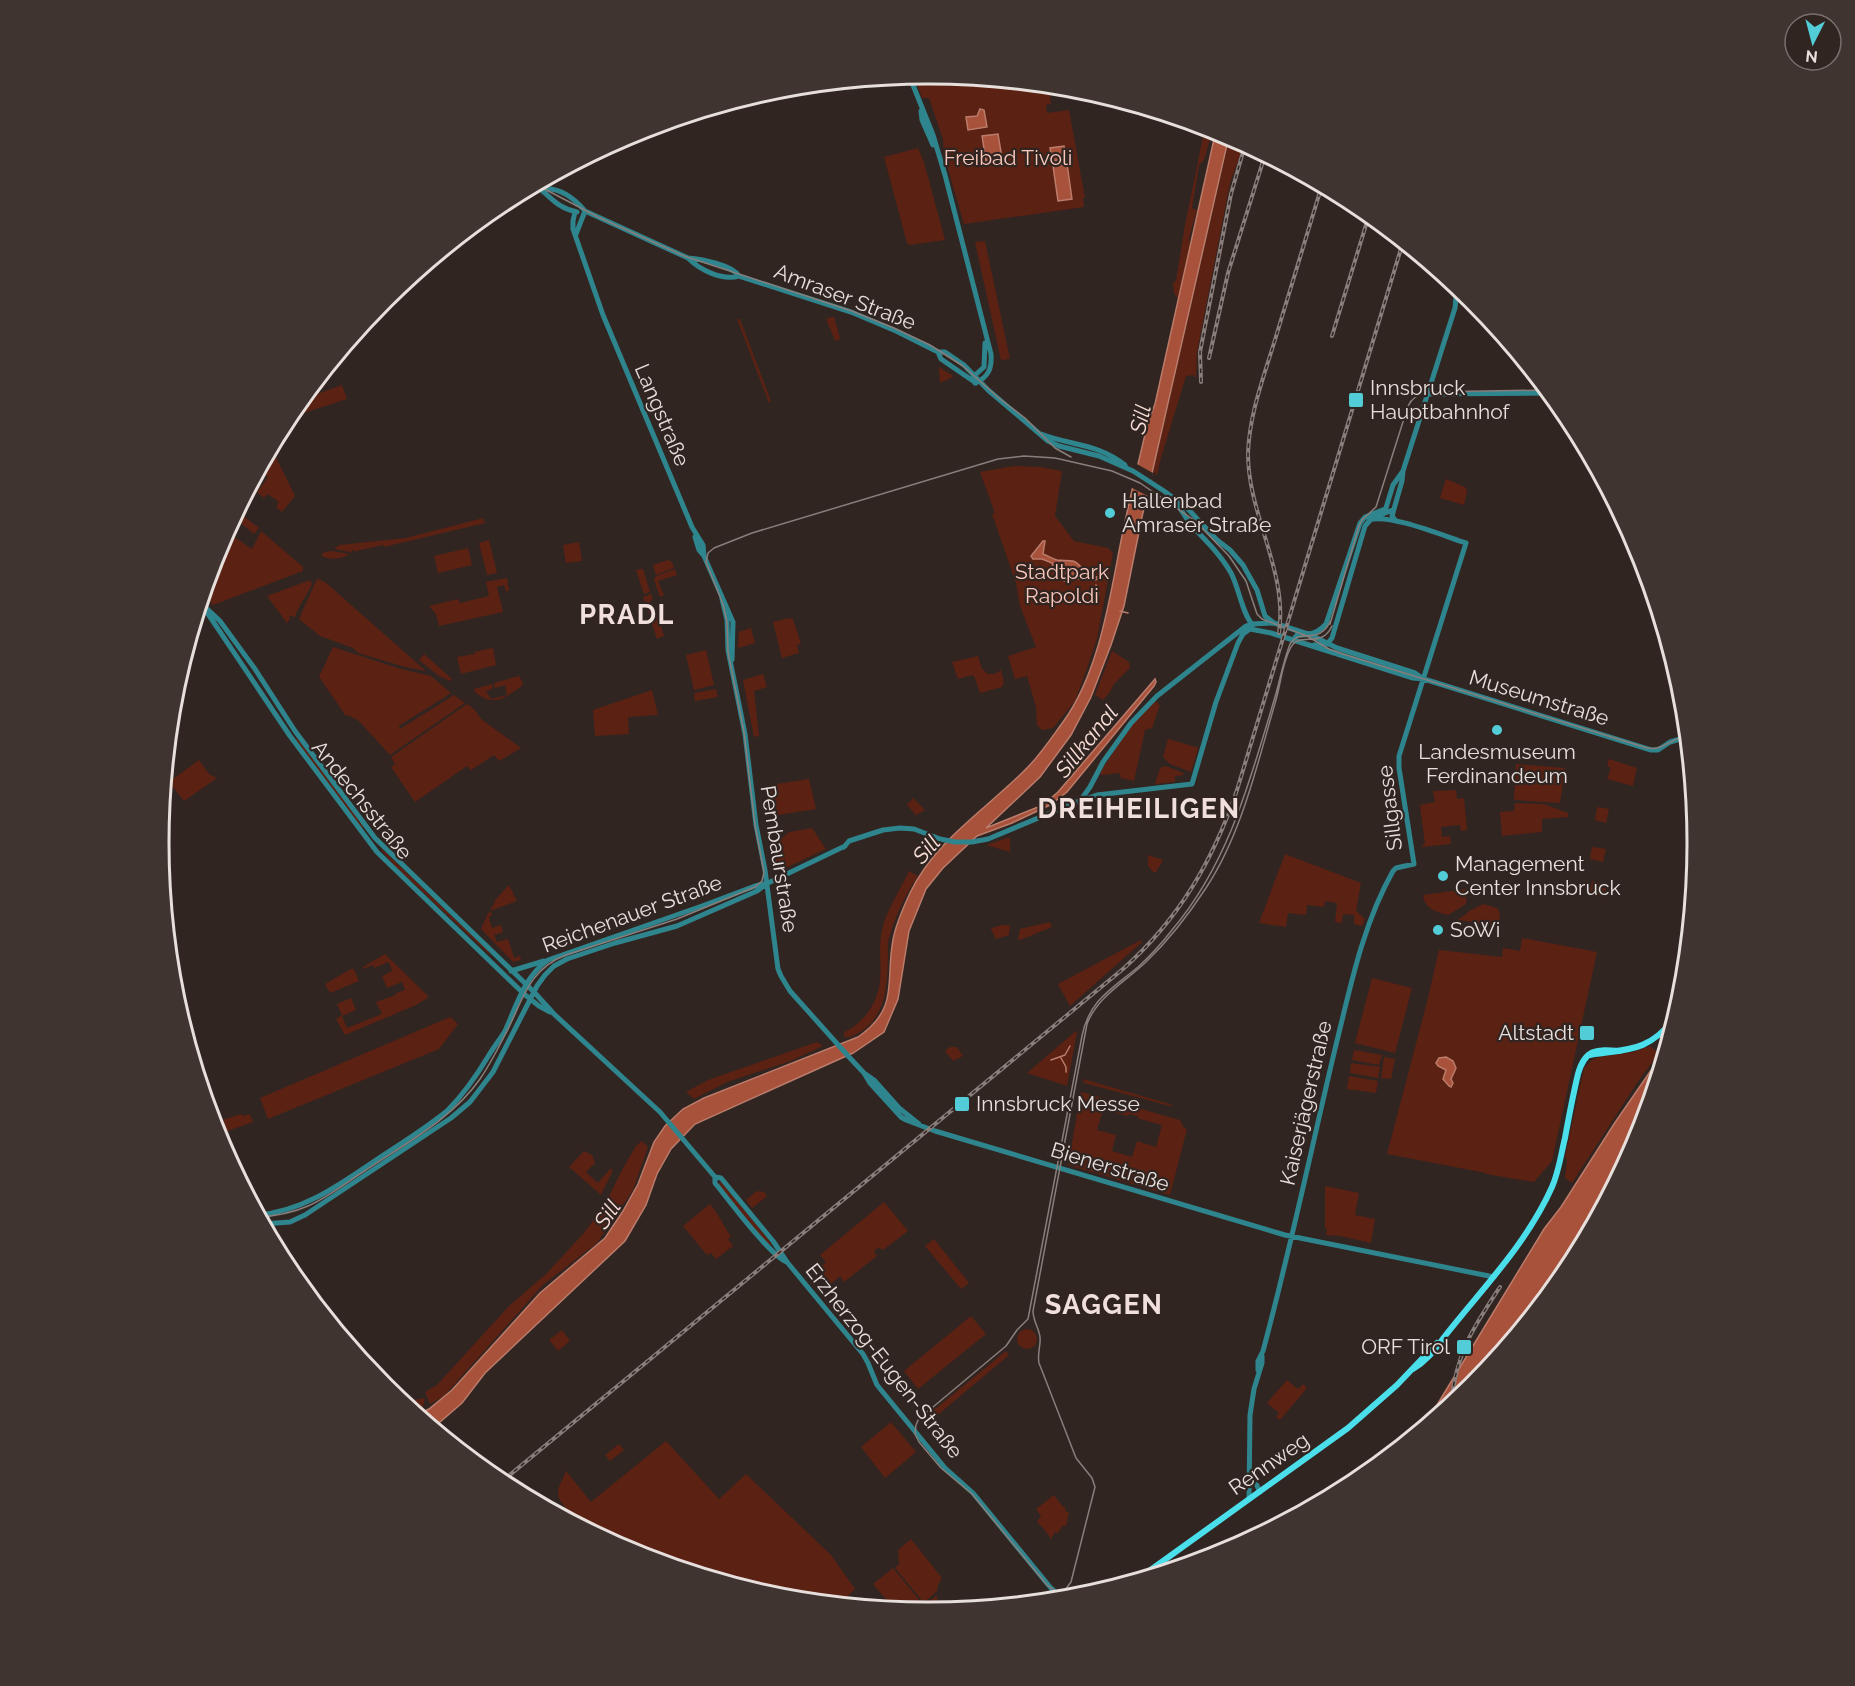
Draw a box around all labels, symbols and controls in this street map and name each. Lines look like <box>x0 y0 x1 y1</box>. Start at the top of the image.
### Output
north arrow <box>1783 12 1843 72</box>
text: N <box>1804 46 1819 67</box>
park label: Freibad Tivoli <box>944 145 1072 170</box>
street label: Amraser Straße <box>771 258 919 335</box>
street label: Langstraße <box>630 360 695 470</box>
place label: Innsbruck Hauptbahnhof <box>1370 375 1511 424</box>
marker: Innsbruck Hauptbahnhof <box>1347 391 1365 409</box>
water label: Sill <box>1124 402 1156 437</box>
place label: Hallenbad Amraser Straße <box>1122 488 1271 537</box>
marker: Hallenbad Amraser Straße <box>1103 506 1117 520</box>
park label: Stadtpark Rapoldi <box>1015 559 1109 608</box>
district label: PRADL <box>579 599 675 630</box>
street label: Museumstraße <box>1466 664 1612 731</box>
water label: Sillkanal <box>1048 700 1123 783</box>
marker: Landesmuseum Ferdinandeum <box>1490 723 1504 737</box>
street label: Andechsstraße <box>307 735 418 864</box>
place label: Landesmuseum Ferdinandeum <box>1418 739 1576 788</box>
street label: Sillgasse <box>1372 764 1407 852</box>
street label: Pembaurstraße <box>756 784 803 934</box>
district label: DREIHEILIGEN <box>1037 793 1241 824</box>
water label: Sill <box>906 829 946 869</box>
place label: Management Center Innsbruck <box>1455 851 1621 900</box>
street label: Reichenauer Straße <box>539 869 725 958</box>
marker: Management Center Innsbruck <box>1436 869 1450 883</box>
place label: SoWi <box>1450 917 1500 942</box>
marker: SoWi <box>1431 923 1445 937</box>
street label: Kaiserjägerstraße <box>1274 1018 1337 1188</box>
place label: Altstadt <box>1498 1020 1574 1045</box>
marker: Altstadt <box>1578 1024 1596 1042</box>
place label: Innsbruck Messe <box>976 1091 1140 1116</box>
marker: Innsbruck Messe <box>953 1095 971 1113</box>
street label: Bienerstraße <box>1048 1137 1172 1196</box>
water label: Sill <box>588 1194 626 1234</box>
street label: Erzherzog-Eugen-Straße <box>801 1258 968 1463</box>
district label: SAGGEN <box>1045 1289 1163 1320</box>
place label: ORF Tirol <box>1361 1334 1450 1359</box>
marker: ORF Tirol <box>1455 1338 1473 1356</box>
street label: Rennweg <box>1224 1427 1314 1500</box>

